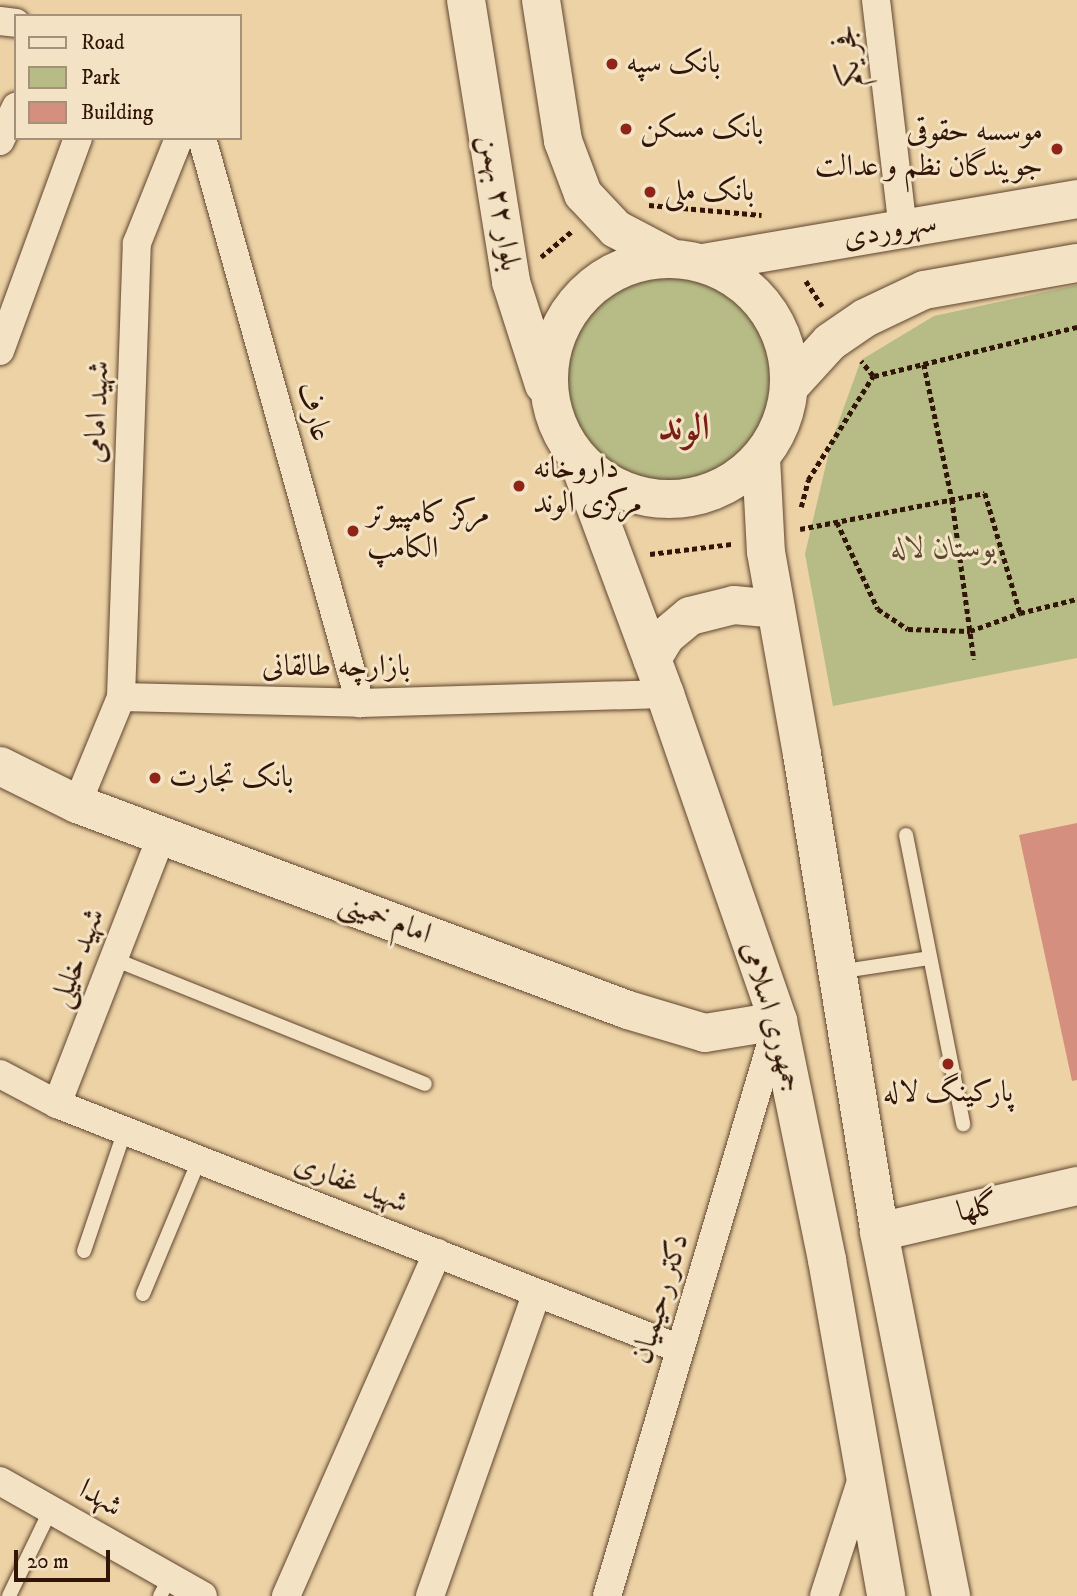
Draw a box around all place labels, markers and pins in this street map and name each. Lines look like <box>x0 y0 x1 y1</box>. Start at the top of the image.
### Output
place label: بانک سپه <box>626 46 720 82</box>
marker: بانک سپه <box>604 56 620 72</box>
place label: بانک مسکن <box>640 111 763 147</box>
place label: موسسه حقوقی جویندگان نظم و عدالت <box>815 114 1043 184</box>
marker: بانک مسکن <box>618 121 634 137</box>
marker: موسسه حقوقی جویندگان نظم و عدالت <box>1049 141 1065 157</box>
place label: بانک ملی <box>664 174 754 210</box>
marker: بانک ملی <box>642 184 658 200</box>
place label: داروخانه مرکزی الوند <box>533 451 642 522</box>
marker: داروخانه مرکزی الوند <box>511 478 527 494</box>
place label: مرکز کامپیوتر الکامپ <box>367 496 490 566</box>
marker: مرکز کامپیوتر الکامپ <box>345 523 361 539</box>
place label: بانک تجارت <box>169 760 294 796</box>
marker: بانک تجارت <box>147 770 163 786</box>
marker: پارکینگ لاله <box>940 1056 956 1072</box>
place label: پارکینگ لاله <box>883 1075 1013 1111</box>

